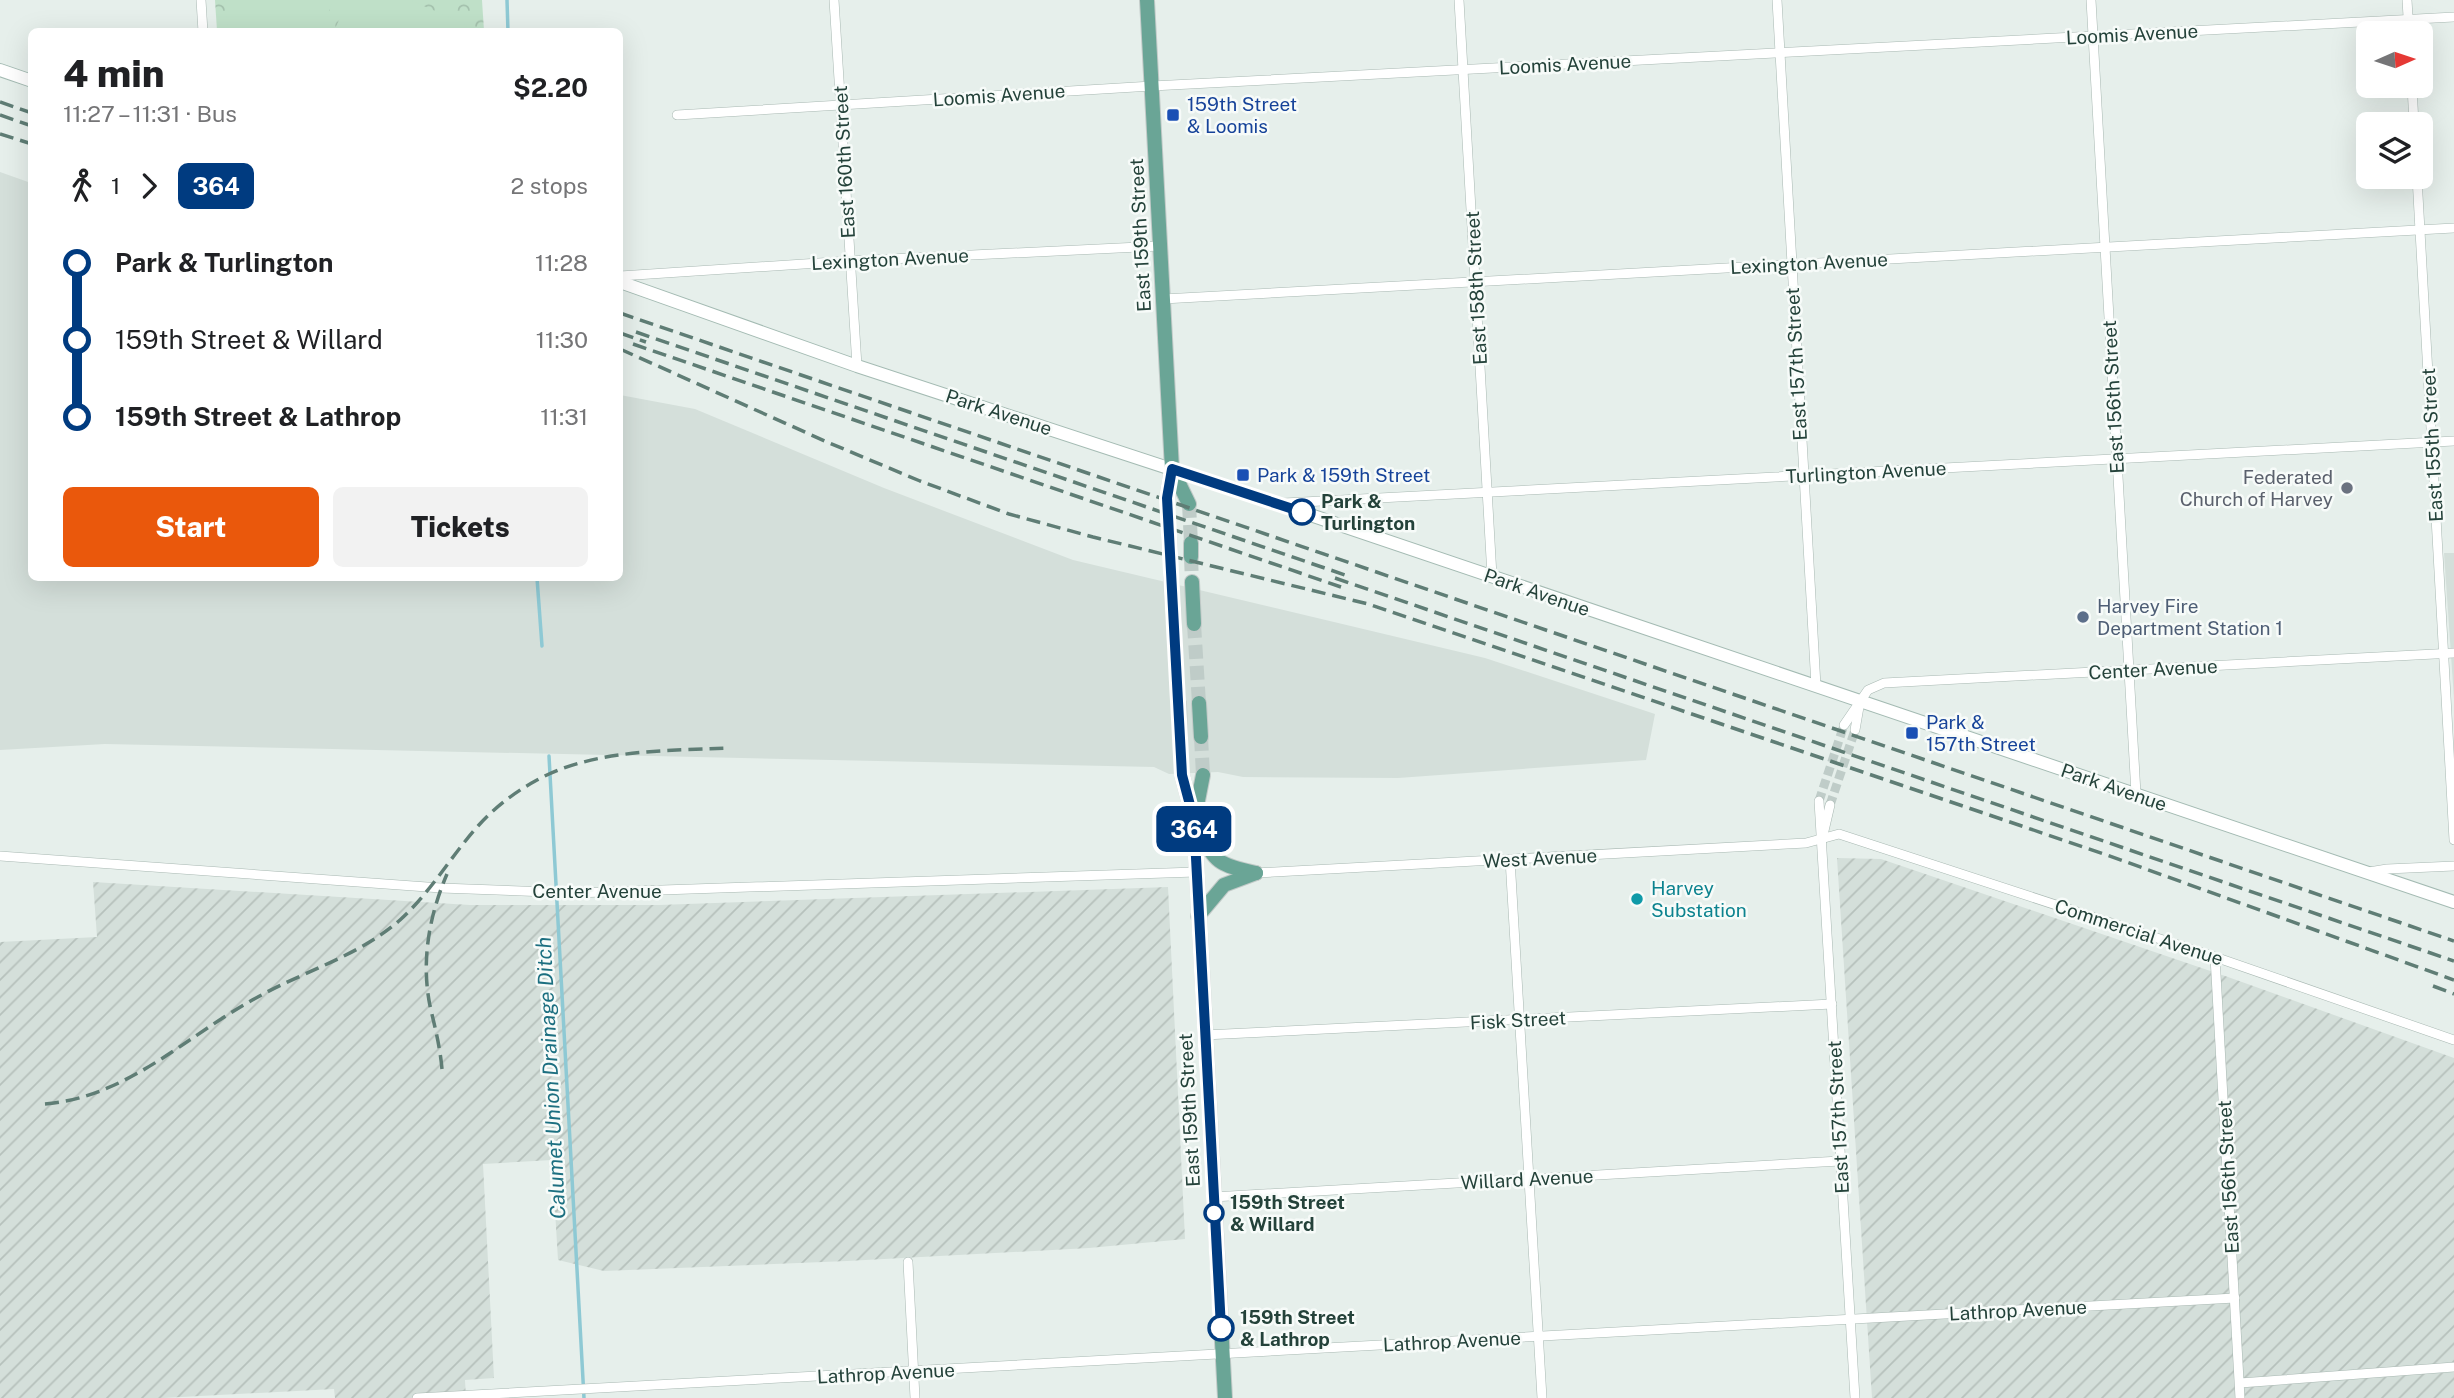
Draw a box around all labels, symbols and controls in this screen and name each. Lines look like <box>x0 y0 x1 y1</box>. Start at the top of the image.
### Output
street label: Loomis Avenue <box>2065 20 2199 48</box>
north arrow <box>2356 21 2432 98</box>
map controls <box>2356 21 2433 189</box>
street label: Loomis Avenue <box>1498 50 1632 78</box>
text: 4 min <box>63 51 165 96</box>
text: $2.20 <box>513 72 588 103</box>
street label: Loomis Avenue <box>932 79 1066 111</box>
street label: East 160th Street <box>829 85 859 239</box>
place label: 159th Street & Loomis <box>1187 93 1297 137</box>
text: 11:27 – 11:31 · Bus <box>63 100 237 127</box>
marker: 159th Street & Loomis <box>1165 107 1181 123</box>
button: layers <box>2356 112 2433 189</box>
street label: East 159th Street <box>1125 158 1155 312</box>
icon: walk <box>63 167 101 205</box>
icon: forward <box>130 167 168 205</box>
text: 1 <box>111 172 120 199</box>
text: 364 <box>192 172 240 200</box>
text: 2 stops <box>510 172 588 199</box>
street label: East 158th Street <box>1461 210 1491 366</box>
street label: Lexington Avenue <box>811 244 969 274</box>
text: Park & Turlington <box>115 247 333 278</box>
street label: Lexington Avenue <box>1730 248 1888 278</box>
text: 11:28 <box>535 249 588 276</box>
street label: East 157th Street <box>1781 287 1811 441</box>
street label: East 156th Street <box>2098 320 2128 474</box>
text: 159th Street & Willard <box>115 324 383 355</box>
text: 11:30 <box>536 326 588 353</box>
street label: East 155th Street <box>2417 368 2447 522</box>
street label: Park Avenue <box>943 384 1055 440</box>
text: 159th Street & Lathrop <box>115 401 401 432</box>
text: 11:31 <box>540 403 588 430</box>
street label: Turlington Avenue <box>1785 457 1947 487</box>
place label: Park & 159th Street <box>1257 464 1430 486</box>
place label: Federated Church of Harvey <box>2180 466 2333 510</box>
marker: Park & 159th Street <box>1235 467 1251 483</box>
marker: Federated Church of Harvey <box>2339 480 2355 496</box>
button: Start <box>63 487 319 567</box>
button: Tickets <box>333 487 588 567</box>
place label: Park & Turlington <box>1321 490 1415 534</box>
marker: Park & Turlington <box>1289 499 1315 525</box>
street label: Park Avenue <box>1481 564 1593 620</box>
place label: Harvey Fire Department Station 1 <box>2097 595 2283 639</box>
marker: Harvey Fire Department Station 1 <box>2075 609 2091 625</box>
street label: Center Avenue <box>2088 655 2218 683</box>
place label: Park & 157th Street <box>1926 711 2036 755</box>
marker: Park & 157th Street <box>1904 725 1920 741</box>
street label: Park Avenue <box>2058 759 2170 815</box>
line badge: 364 <box>1154 806 1234 852</box>
text: 364 <box>1170 815 1218 843</box>
street label: West Avenue <box>1482 844 1598 872</box>
place label: Harvey Substation <box>1651 877 1747 921</box>
street label: Center Avenue <box>532 880 662 902</box>
marker: Harvey Substation <box>1629 891 1645 907</box>
street label: Commercial Avenue <box>2052 894 2226 970</box>
water label: Calumet Union Drainage Ditch <box>531 936 570 1220</box>
street label: Fisk Street <box>1469 1006 1567 1034</box>
street label: East 159th Street <box>1174 1033 1204 1187</box>
street label: East 157th Street <box>1823 1040 1853 1194</box>
street label: East 156th Street <box>2213 1100 2243 1254</box>
street label: Willard Avenue <box>1460 1165 1594 1193</box>
place label: 159th Street & Willard <box>1230 1191 1345 1235</box>
marker: 159th Street & Willard <box>1204 1203 1224 1223</box>
street label: Lathrop Avenue <box>1948 1295 2088 1325</box>
place label: 159th Street & Lathrop <box>1240 1306 1355 1350</box>
marker: 159th Street & Lathrop <box>1208 1315 1234 1341</box>
street label: Lathrop Avenue <box>1382 1326 1522 1356</box>
street label: Lathrop Avenue <box>816 1358 956 1388</box>

